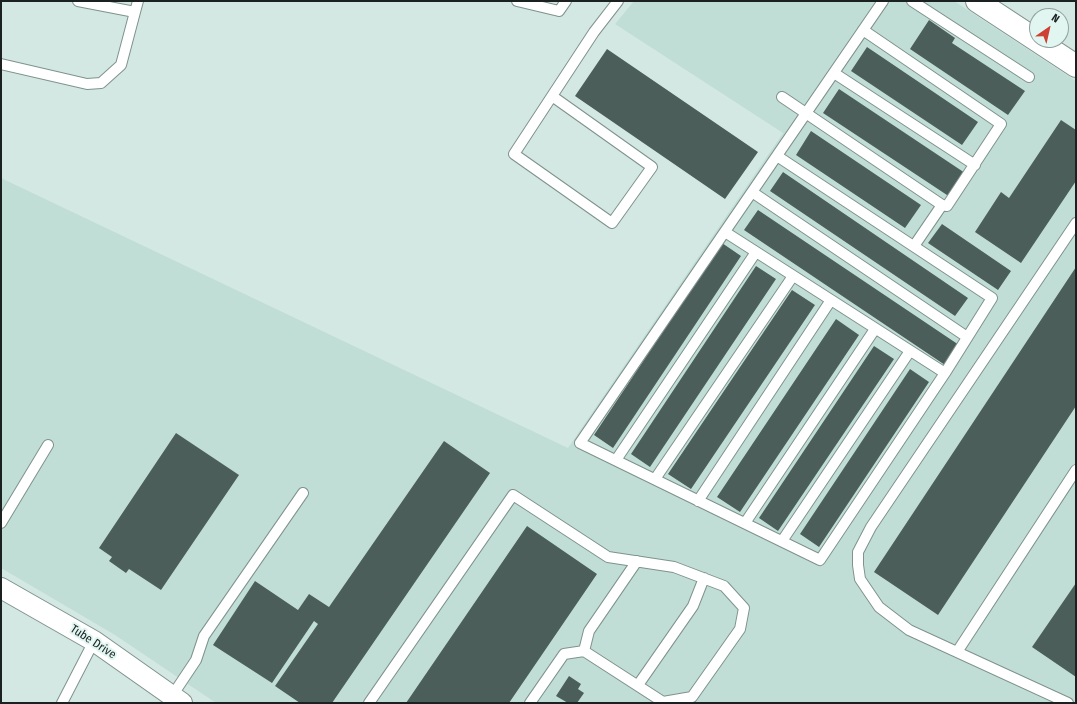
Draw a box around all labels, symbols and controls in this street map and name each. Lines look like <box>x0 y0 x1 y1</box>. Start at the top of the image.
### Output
north arrow <box>1029 8 1069 48</box>
text: N <box>1049 11 1062 26</box>
street label: Tube Drive <box>67 622 119 662</box>

